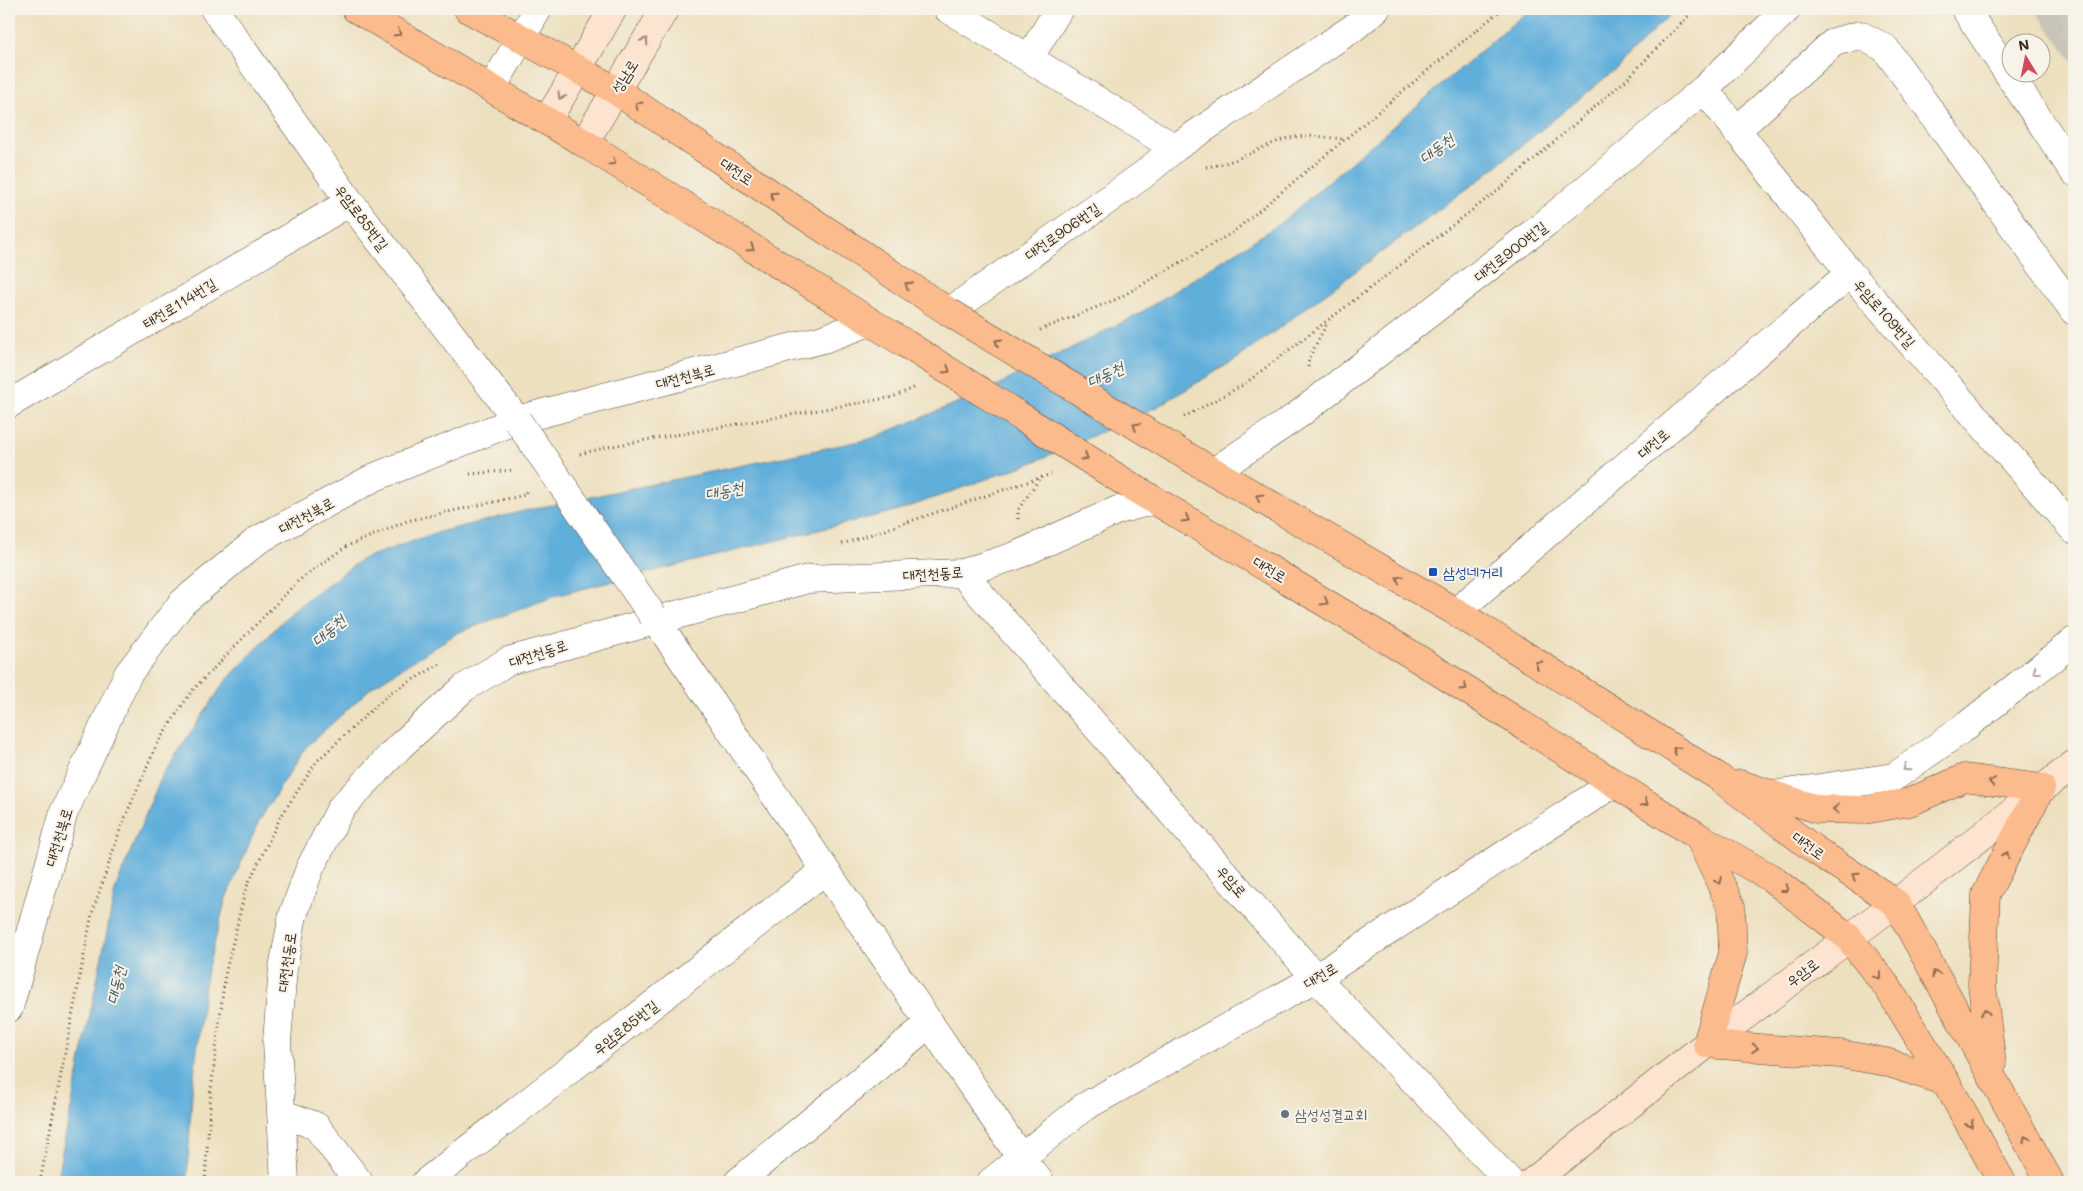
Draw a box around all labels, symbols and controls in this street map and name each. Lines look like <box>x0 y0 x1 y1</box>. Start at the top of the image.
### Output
one-way arrow <box>393 27 402 37</box>
north arrow <box>2000 32 2050 82</box>
text: N <box>2017 34 2031 55</box>
one-way arrow <box>638 38 648 47</box>
street label: 성남로 <box>606 55 642 97</box>
one-way arrow <box>558 91 568 100</box>
one-way arrow <box>634 102 643 111</box>
water label: 대동천 <box>1414 127 1460 168</box>
street label: 대전로 <box>716 153 758 189</box>
one-way arrow <box>608 155 617 165</box>
street label: 우암로85번길 <box>330 180 394 254</box>
one-way arrow <box>769 192 779 201</box>
street label: 대전로906번길 <box>1020 198 1104 264</box>
street label: 대전로900번길 <box>1469 216 1551 286</box>
one-way arrow <box>745 241 754 251</box>
street label: 태전로114번길 <box>138 273 220 333</box>
street label: 우암로109번길 <box>1850 274 1920 352</box>
one-way arrow <box>904 282 913 292</box>
one-way arrow <box>994 338 1003 348</box>
water label: 대동천 <box>1083 355 1129 392</box>
street label: 대전천북로 <box>653 359 717 393</box>
one-way arrow <box>942 363 951 373</box>
one-way arrow <box>1133 423 1142 433</box>
street label: 대전로 <box>1633 424 1673 462</box>
one-way arrow <box>1079 450 1088 460</box>
water label: 대동천 <box>703 476 747 504</box>
street label: 대전천북로 <box>275 492 337 538</box>
one-way arrow <box>1256 493 1265 503</box>
one-way arrow <box>1180 512 1189 522</box>
street label: 대전로 <box>1249 551 1291 587</box>
street label: 대전천동로 <box>902 561 964 585</box>
place label: 삼성네거리 <box>1443 562 1503 582</box>
marker: 삼성네거리 <box>1427 566 1439 578</box>
one-way arrow <box>1396 575 1405 585</box>
one-way arrow <box>1320 596 1329 606</box>
water label: 대동천 <box>306 608 351 650</box>
street label: 대전천동로 <box>506 634 570 672</box>
one-way arrow <box>1535 660 1544 670</box>
one-way arrow <box>2033 665 2042 673</box>
one-way arrow <box>1458 681 1467 691</box>
one-way arrow <box>1672 747 1681 756</box>
one-way arrow <box>1902 762 1912 771</box>
one-way arrow <box>1988 777 1997 787</box>
one-way arrow <box>1640 796 1649 806</box>
one-way arrow <box>1832 804 1840 814</box>
street label: 대전천북로 <box>40 805 76 869</box>
street label: 대전로 <box>1788 826 1830 864</box>
one-way arrow <box>2000 851 2010 860</box>
street label: 우암로 <box>1213 861 1251 901</box>
one-way arrow <box>1851 873 1861 882</box>
one-way arrow <box>1713 876 1724 885</box>
one-way arrow <box>1779 883 1789 892</box>
street label: 대전천동로 <box>272 931 300 993</box>
street label: 우암로 <box>1782 953 1822 991</box>
street label: 대전로 <box>1299 957 1341 993</box>
water label: 대동천 <box>100 962 130 1006</box>
one-way arrow <box>1872 970 1881 980</box>
one-way arrow <box>1932 971 1942 980</box>
street label: 우암로85번길 <box>588 995 662 1059</box>
one-way arrow <box>1980 1008 1991 1016</box>
one-way arrow <box>1752 1042 1760 1053</box>
place label: 삼성성결교회 <box>1295 1104 1367 1124</box>
marker: 삼성성결교회 <box>1279 1108 1291 1120</box>
one-way arrow <box>1964 1119 1974 1128</box>
one-way arrow <box>2023 1136 2033 1145</box>

